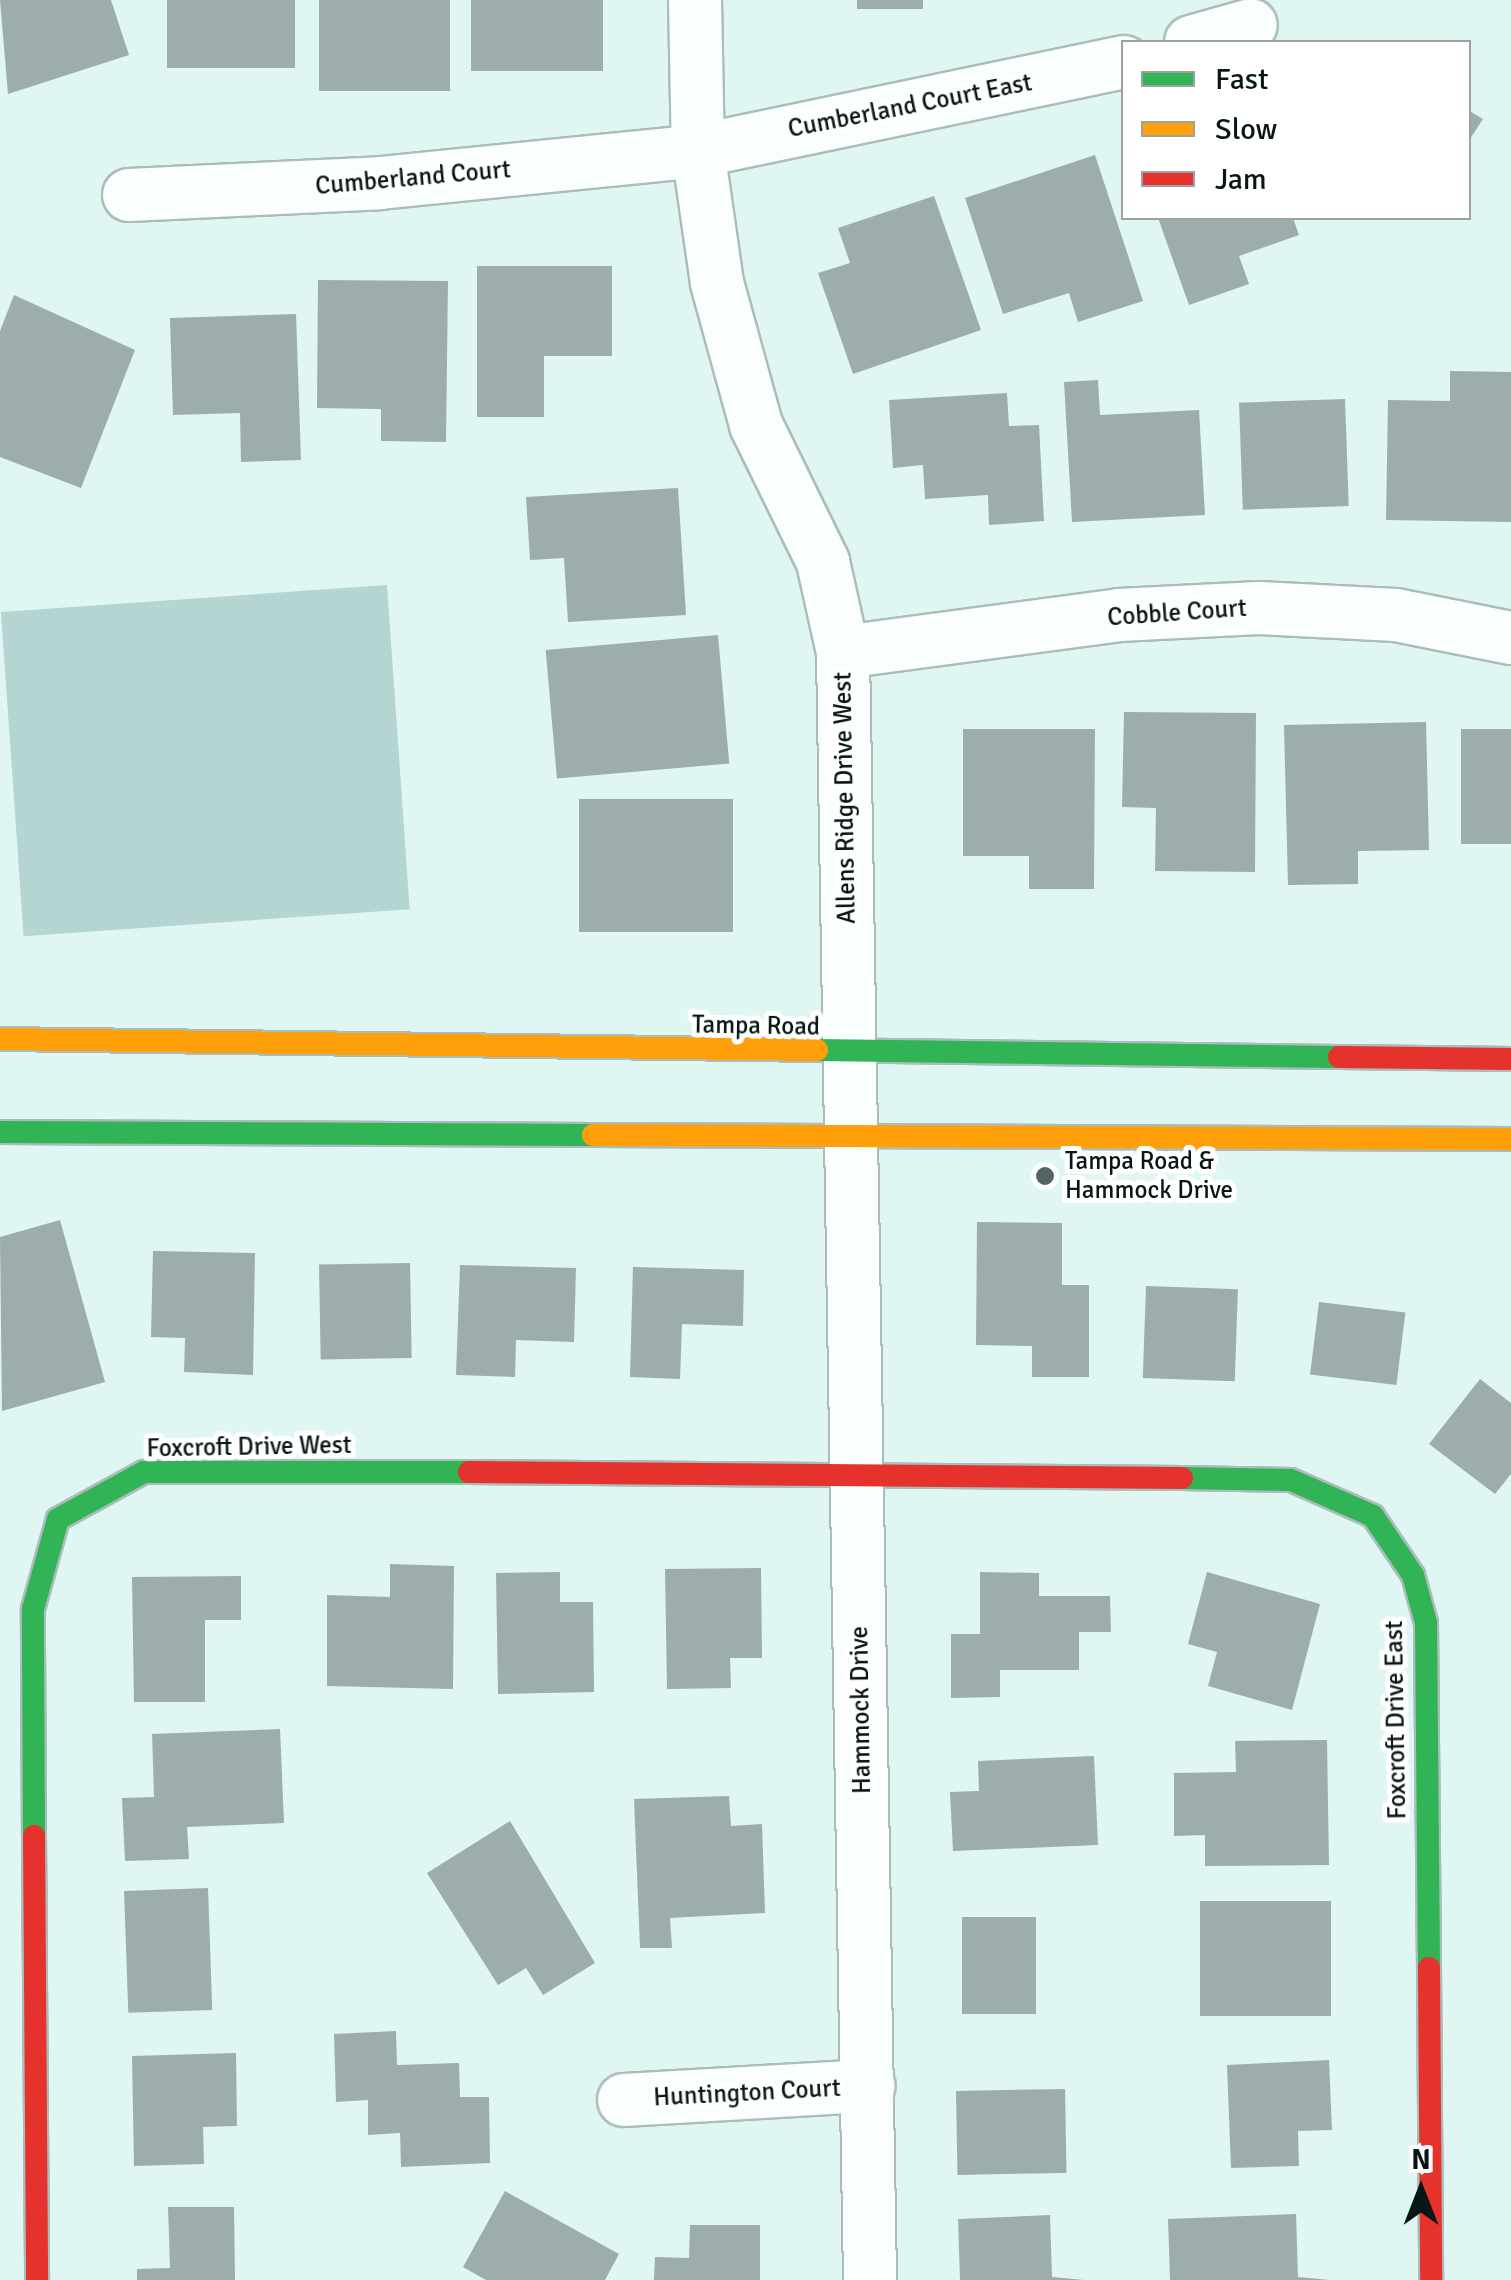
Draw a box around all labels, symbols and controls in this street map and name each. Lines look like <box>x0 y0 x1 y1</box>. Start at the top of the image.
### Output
legend <box>1121 40 1471 220</box>
text: Fast <box>1215 61 1268 98</box>
street label: Cumberland Court East <box>786 68 1034 144</box>
text: Slow <box>1215 111 1277 148</box>
street label: Cumberland Court <box>314 155 512 201</box>
text: Jam <box>1215 161 1267 198</box>
street label: Cobble Court <box>1106 593 1248 633</box>
street label: Allens Ridge Drive West <box>828 672 862 924</box>
street label: Tampa Road <box>692 1010 820 1042</box>
place label: Tampa Road & Hammock Drive <box>1065 1147 1233 1206</box>
marker: Tampa Road & Hammock Drive <box>1034 1165 1056 1187</box>
street label: Foxcroft Drive West <box>146 1430 352 1464</box>
street label: Foxcroft Drive East <box>1379 1620 1413 1820</box>
street label: Hammock Drive <box>845 1626 877 1794</box>
street label: Huntington Court <box>653 2073 841 2113</box>
north arrow <box>1371 2140 1471 2240</box>
text: N <box>1411 2143 1431 2177</box>

